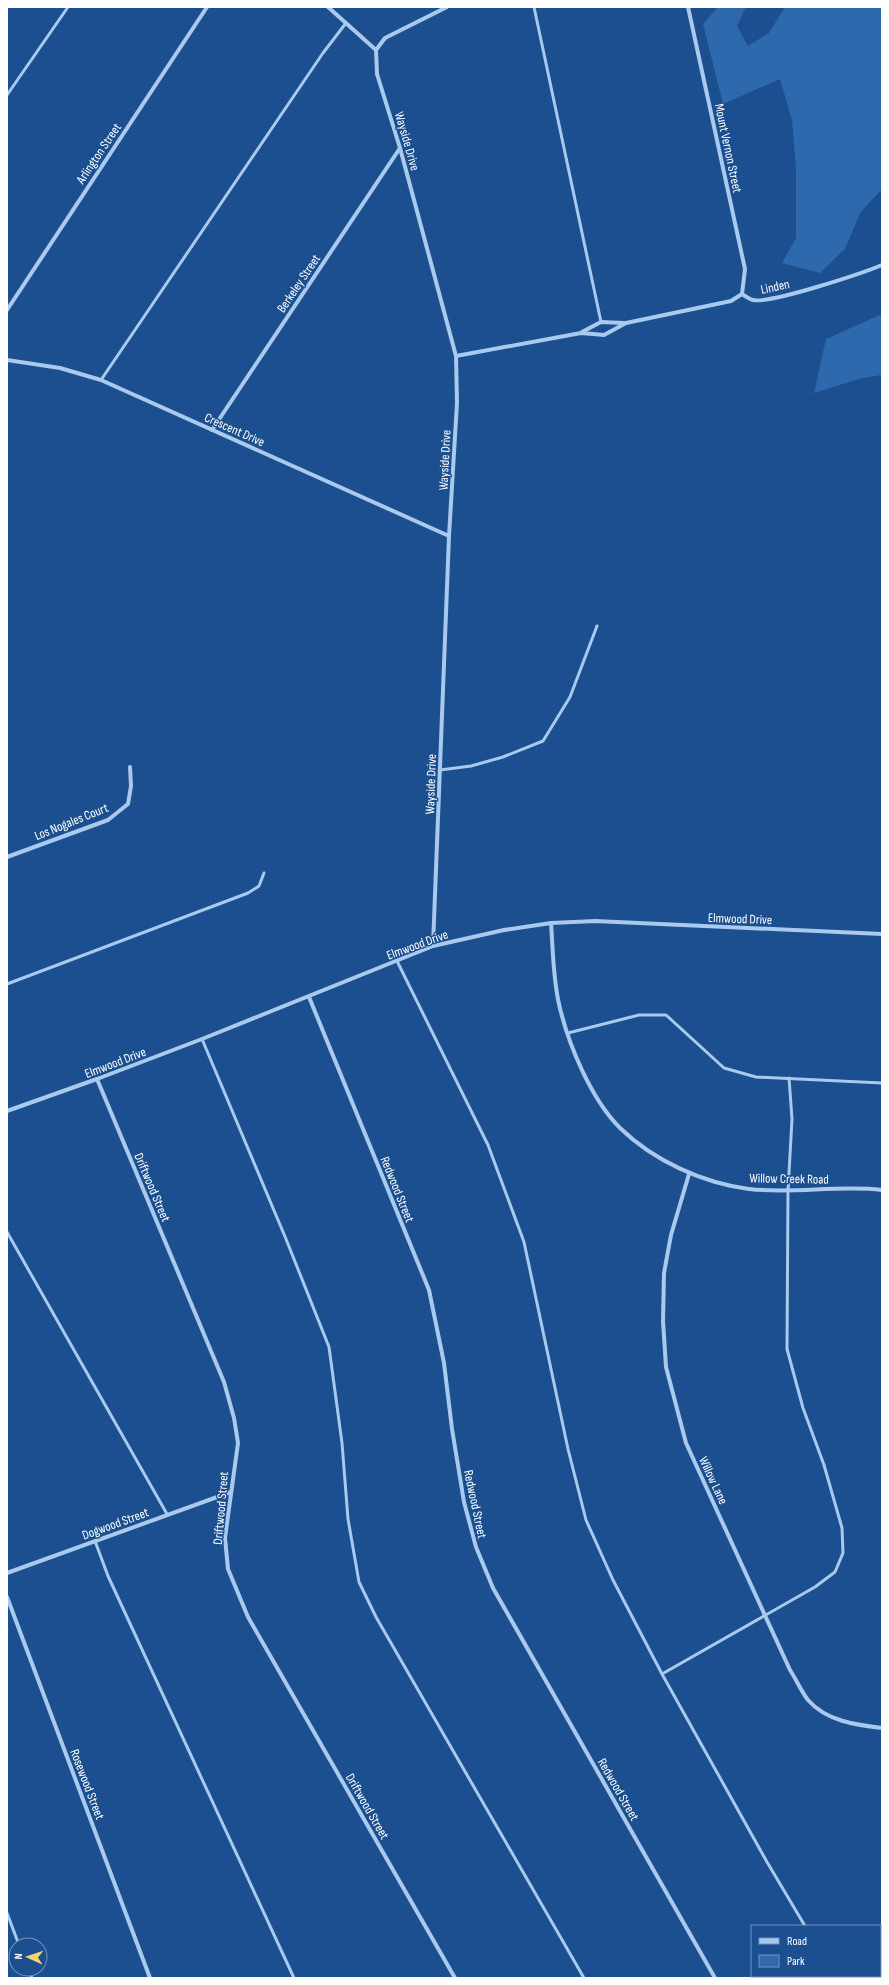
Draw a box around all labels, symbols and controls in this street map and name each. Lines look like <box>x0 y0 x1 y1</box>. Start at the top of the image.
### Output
street label: Mount Vernon Street <box>711 102 745 194</box>
street label: Wayside Drive <box>391 110 423 173</box>
street label: Arlington Street <box>72 120 125 188</box>
street label: Berkeley Street <box>274 251 324 316</box>
street label: Linden <box>759 276 791 298</box>
street label: Crescent Drive <box>202 410 267 450</box>
street label: Wayside Drive <box>435 429 455 491</box>
street label: Wayside Drive <box>422 754 440 815</box>
street label: Los Nogales Court <box>32 800 111 844</box>
street label: Elmwood Drive <box>708 910 772 928</box>
street label: Elmwood Drive <box>384 926 450 963</box>
street label: Elmwood Drive <box>82 1044 148 1082</box>
street label: Driftwood Street <box>130 1151 174 1224</box>
street label: Redwood Street <box>377 1154 418 1225</box>
street label: Willow Creek Road <box>749 1170 829 1188</box>
street label: Willow Lane <box>695 1454 731 1507</box>
street label: Redwood Street <box>460 1469 490 1540</box>
street label: Driftwood Street <box>210 1471 232 1545</box>
street label: Dogwood Street <box>80 1504 151 1543</box>
street label: Rosewood Street <box>66 1747 108 1822</box>
street label: Redwood Street <box>594 1755 642 1824</box>
street label: Driftwood Street <box>342 1771 392 1842</box>
legend <box>751 1925 881 1977</box>
text: Road <box>787 1934 807 1949</box>
north arrow <box>8 1937 48 1977</box>
text: N <box>12 1953 25 1960</box>
text: Park <box>787 1954 805 1969</box>

